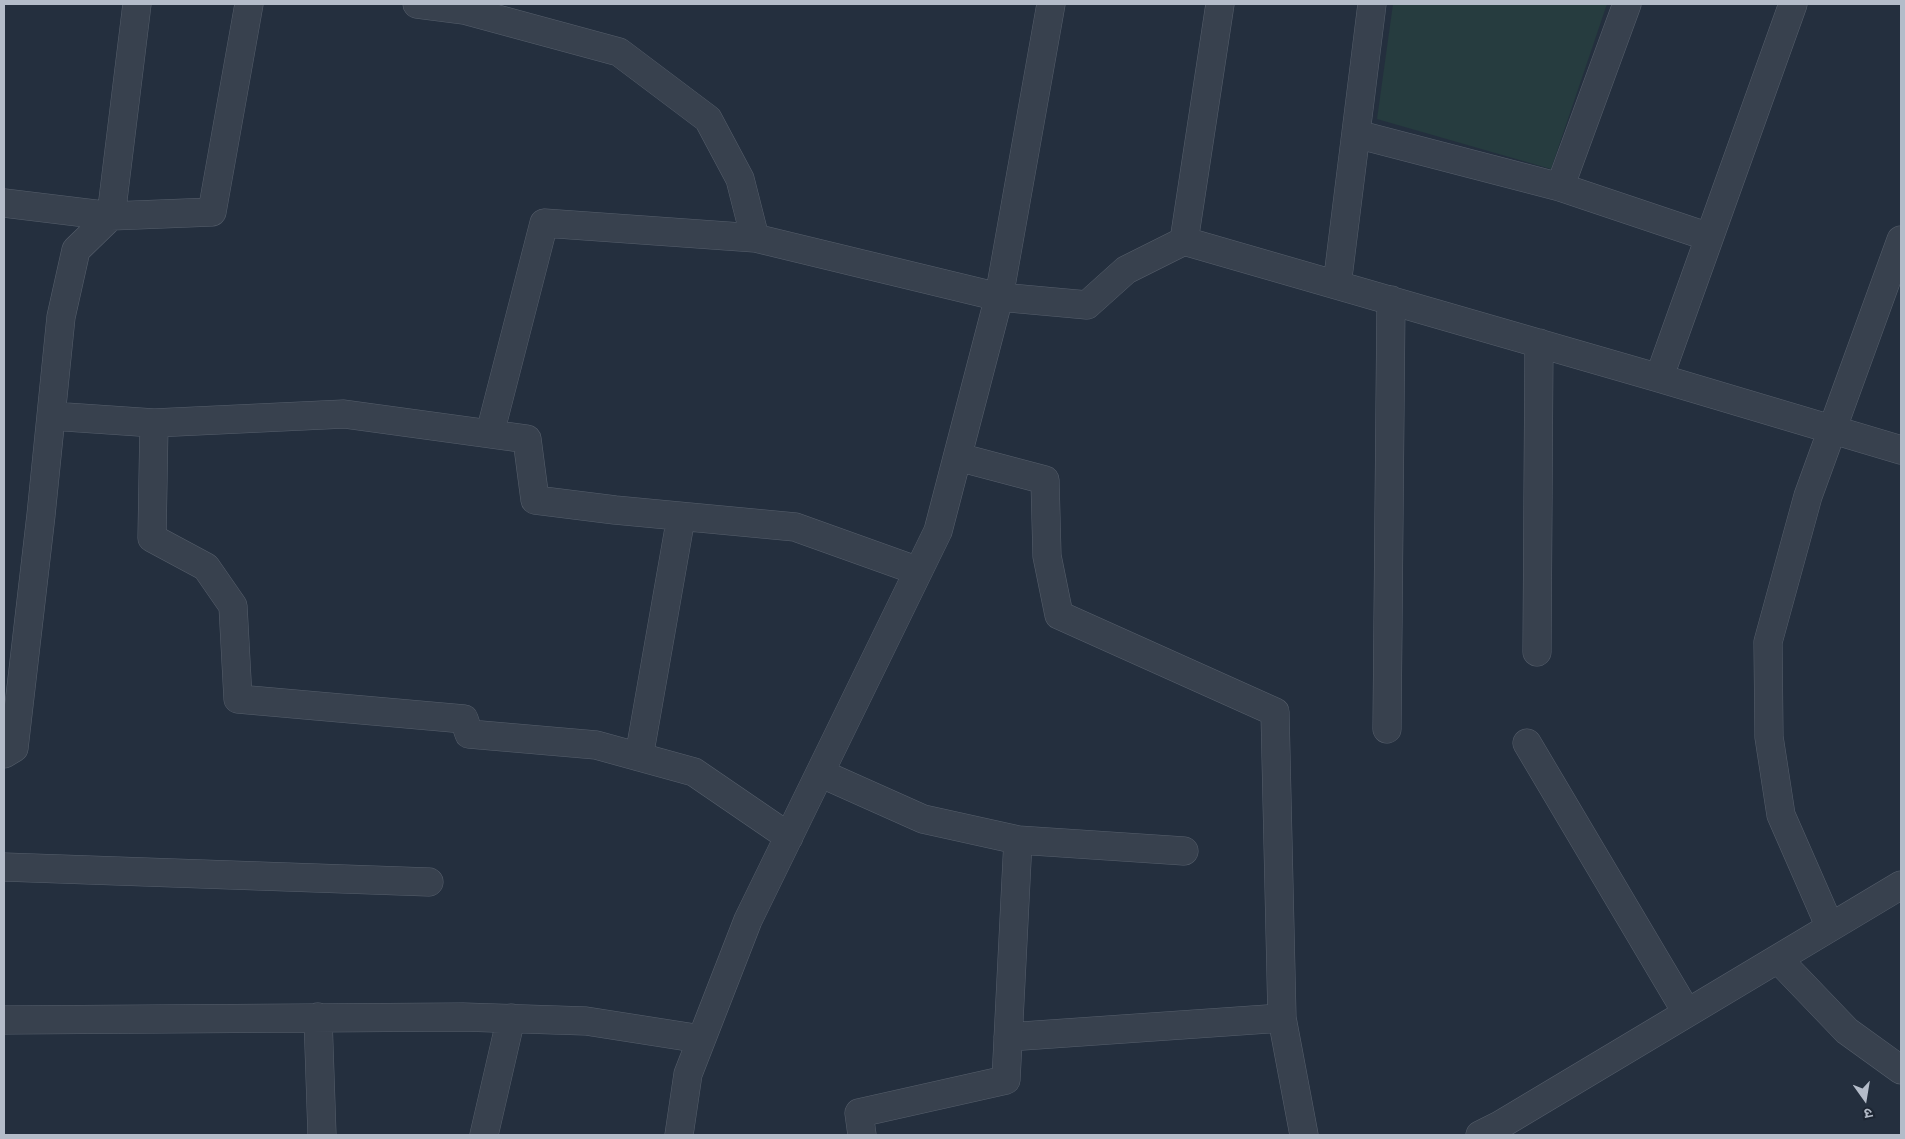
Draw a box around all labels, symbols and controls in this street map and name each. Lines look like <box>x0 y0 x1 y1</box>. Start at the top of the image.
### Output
north arrow <box>1840 1074 1890 1124</box>
text: उ <box>1863 1105 1874 1122</box>

